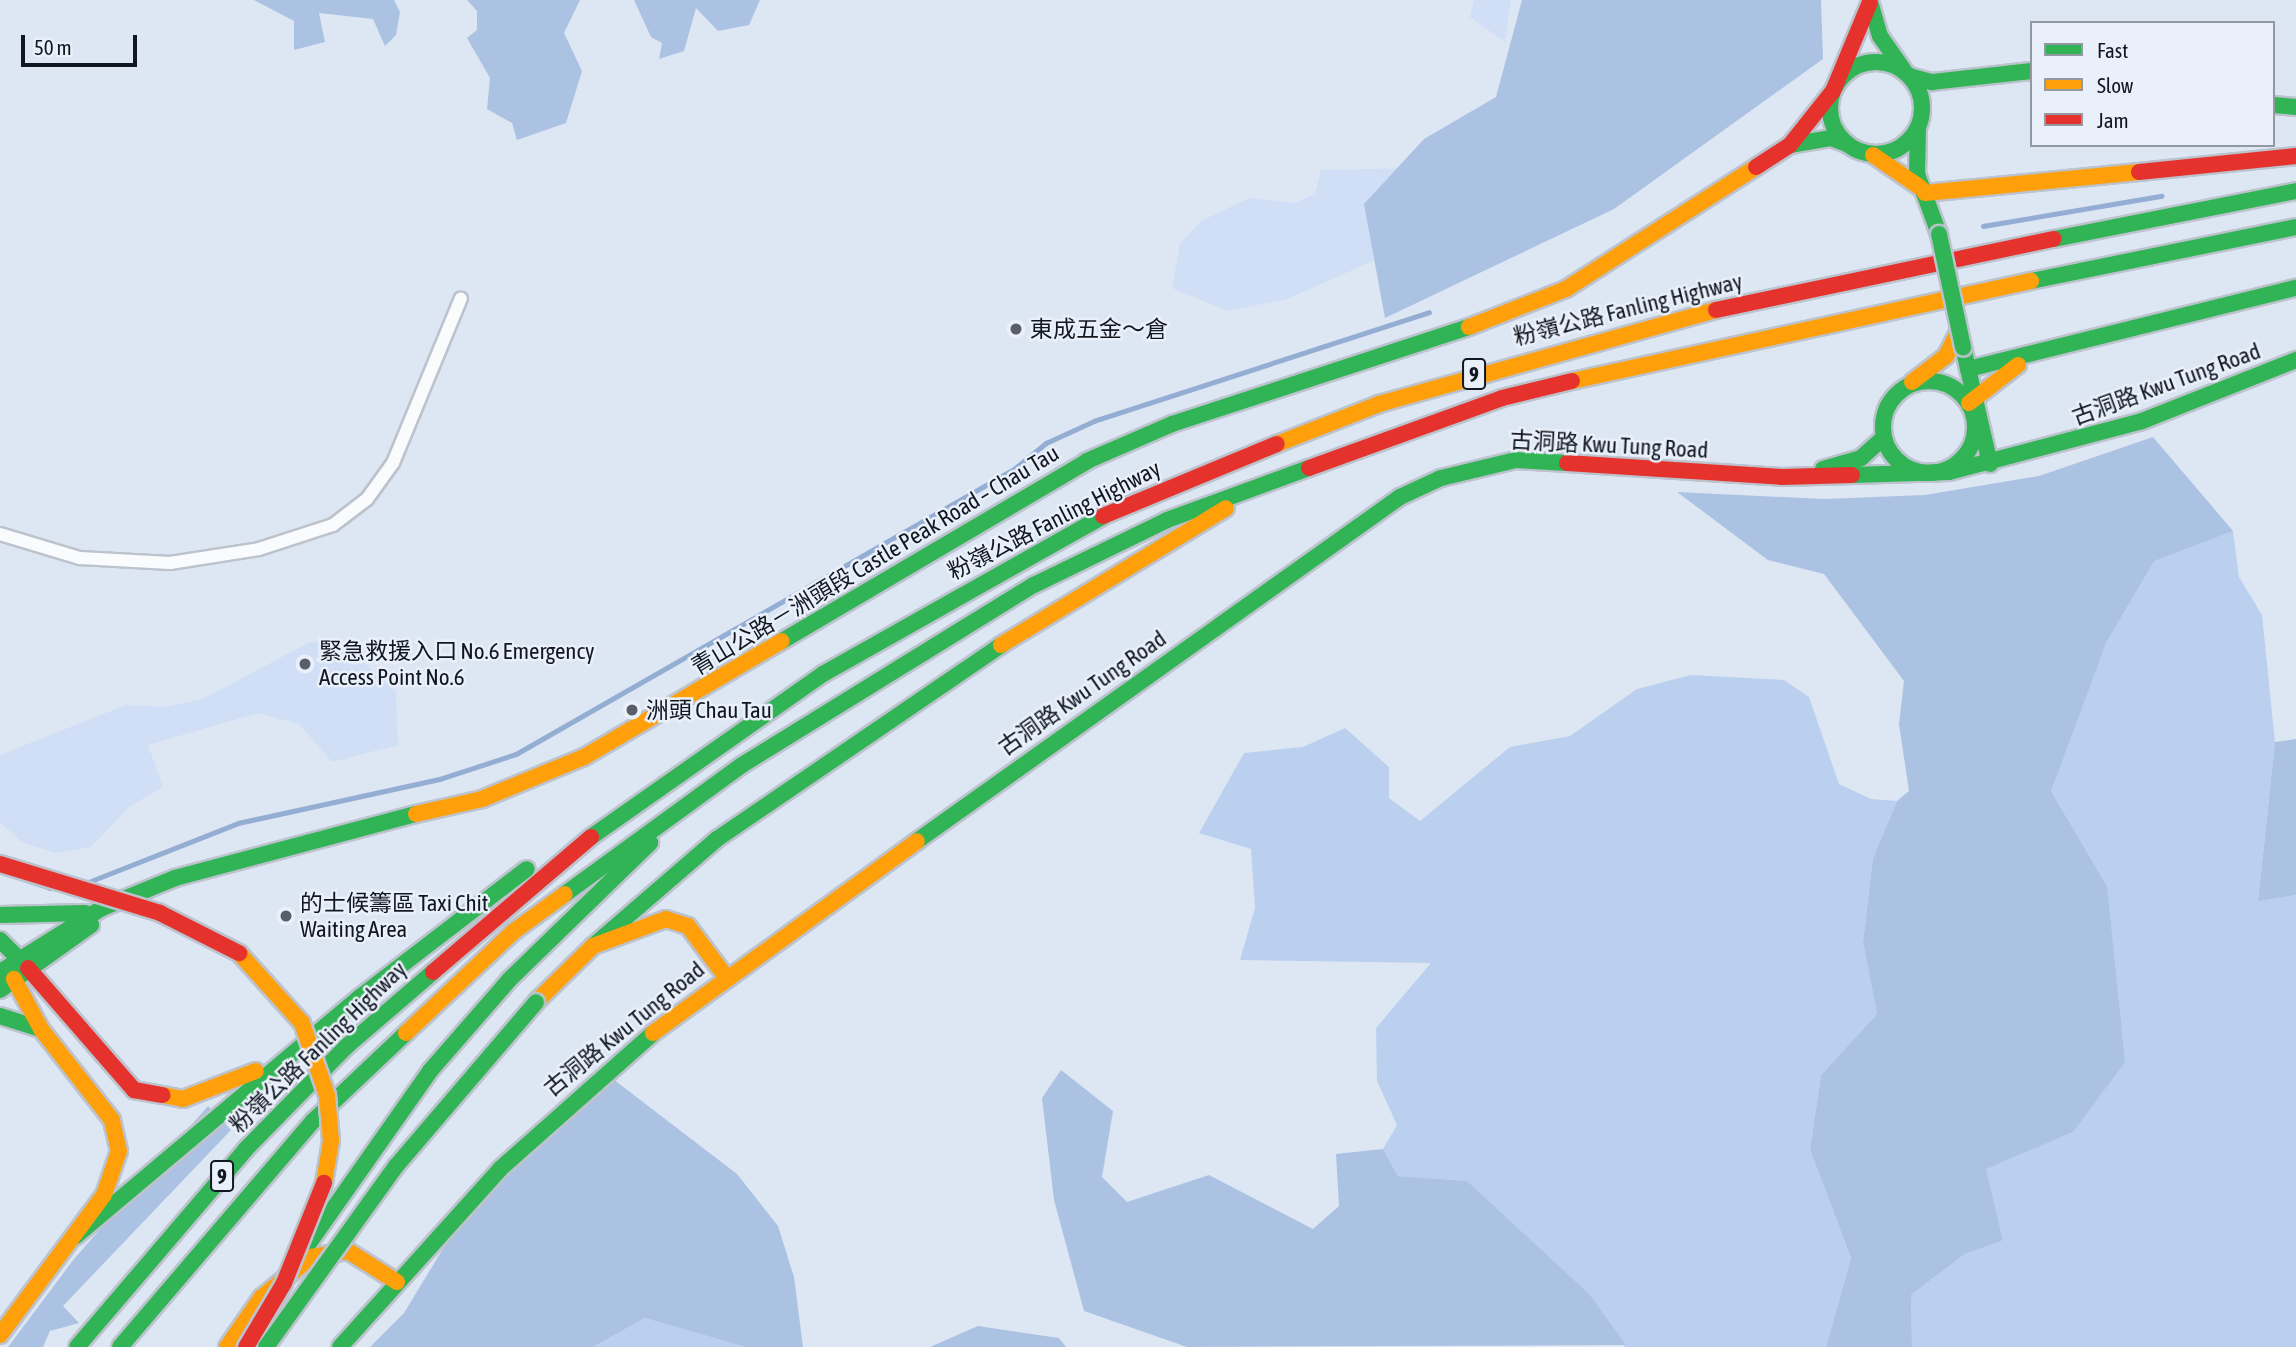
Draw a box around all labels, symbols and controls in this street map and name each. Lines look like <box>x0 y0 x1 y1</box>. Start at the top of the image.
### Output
scale bar <box>24 21 140 65</box>
legend <box>2030 21 2275 147</box>
text: 50 m <box>34 35 72 59</box>
text: Fast <box>2097 38 2128 62</box>
text: Slow <box>2097 73 2133 97</box>
text: Jam <box>2097 108 2129 132</box>
street label: 粉嶺公路 Fanling Highway <box>1511 267 1745 351</box>
place label: 東成五金～倉 <box>1030 315 1168 343</box>
marker: 東成五金～倉 <box>1008 321 1024 337</box>
street label: 古洞路 Kwu Tung Road <box>2068 337 2264 431</box>
road number: 9 <box>1462 356 1486 392</box>
street label: 古洞路 Kwu Tung Road <box>1509 426 1709 464</box>
street label: 青山公路－洲頭段 Castle Peak Road – Chau Tau <box>686 439 1064 681</box>
street label: 粉嶺公路 Fanling Highway <box>943 454 1165 586</box>
street label: 古洞路 Kwu Tung Road <box>993 625 1171 761</box>
place label: 緊急救援入口 No.6 Emergency Access Point No.6 <box>319 637 594 691</box>
marker: 緊急救援入口 No.6 Emergency Access Point No.6 <box>297 656 313 672</box>
place label: 洲頭 Chau Tau <box>646 696 772 724</box>
marker: 洲頭 Chau Tau <box>624 702 640 718</box>
place label: 的士候籌區 Taxi Chit Waiting Area <box>300 889 488 943</box>
marker: 的士候籌區 Taxi Chit Waiting Area <box>278 908 294 924</box>
street label: 粉嶺公路 Fanling Highway <box>224 956 412 1138</box>
street label: 古洞路 Kwu Tung Road <box>538 956 710 1102</box>
road number: 9 <box>210 1158 234 1194</box>

